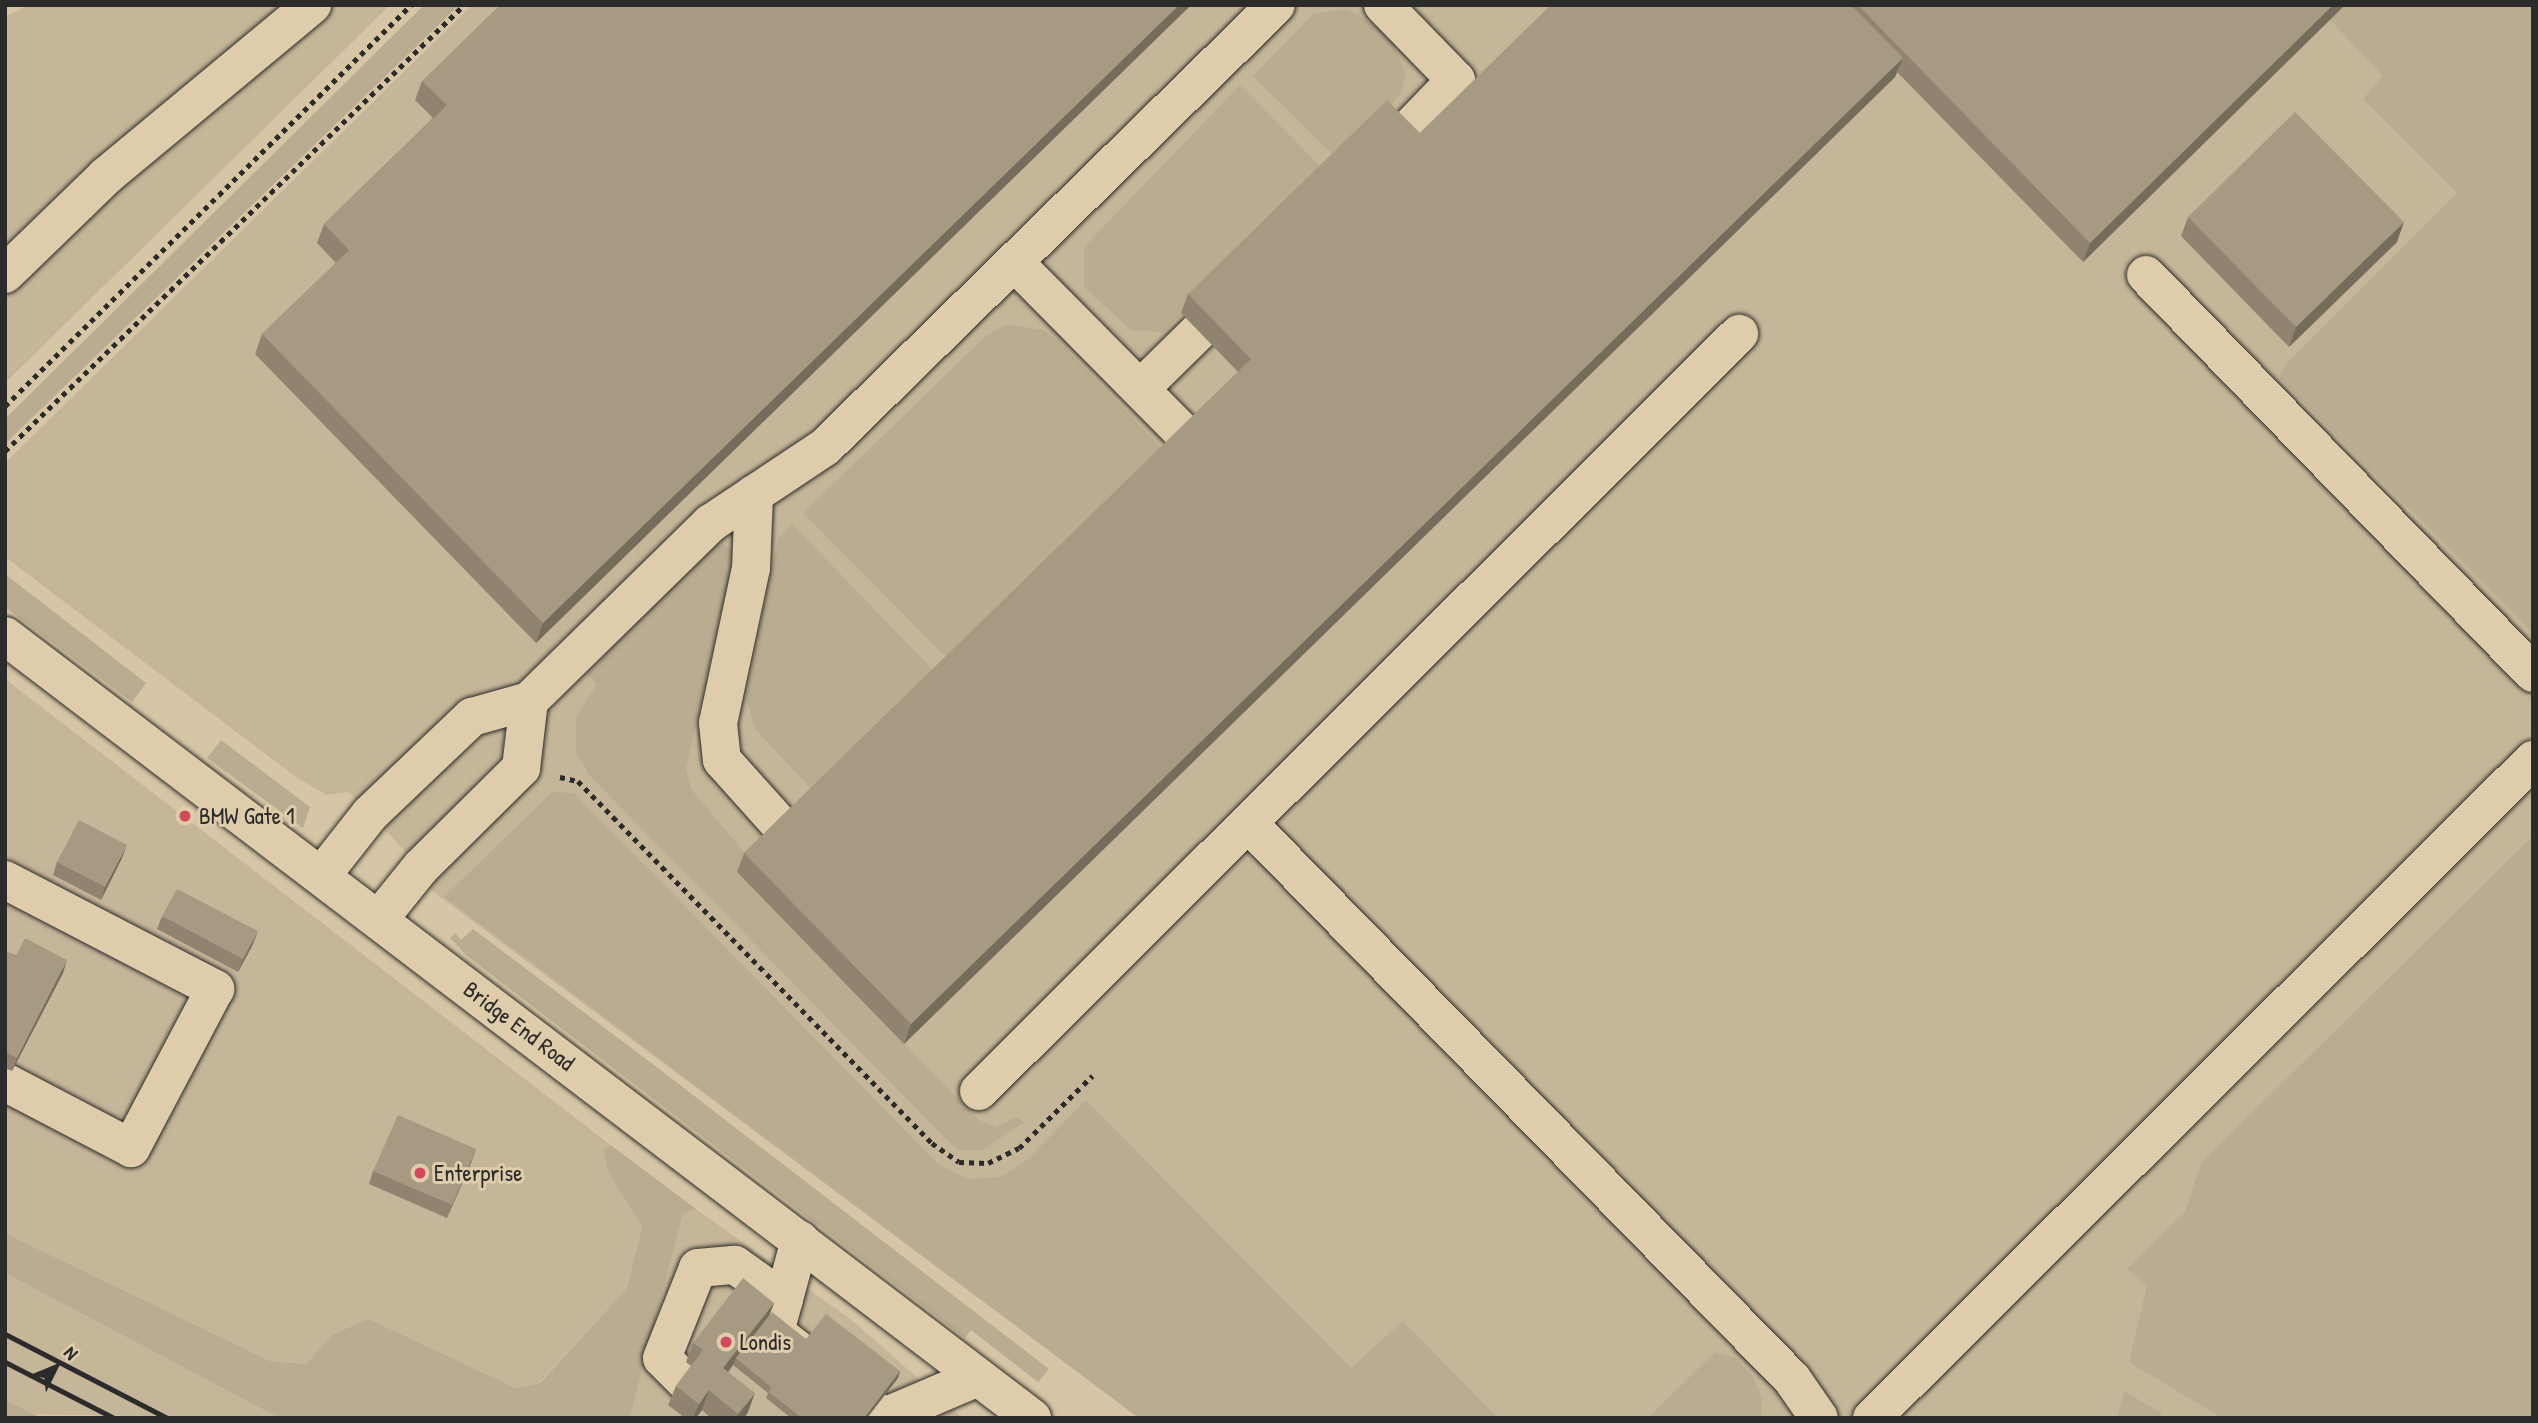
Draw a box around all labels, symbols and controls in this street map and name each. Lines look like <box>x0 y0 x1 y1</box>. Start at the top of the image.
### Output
place label: BMW Gate 1 <box>199 802 295 830</box>
marker: BMW Gate 1 <box>177 808 193 824</box>
street label: Bridge End Road <box>458 975 580 1077</box>
place label: Enterprise <box>434 1159 522 1187</box>
marker: Enterprise <box>412 1165 428 1181</box>
place label: Londis <box>740 1328 791 1356</box>
north arrow <box>21 1332 91 1402</box>
marker: Londis <box>718 1334 734 1350</box>
text: N <box>58 1340 84 1365</box>

